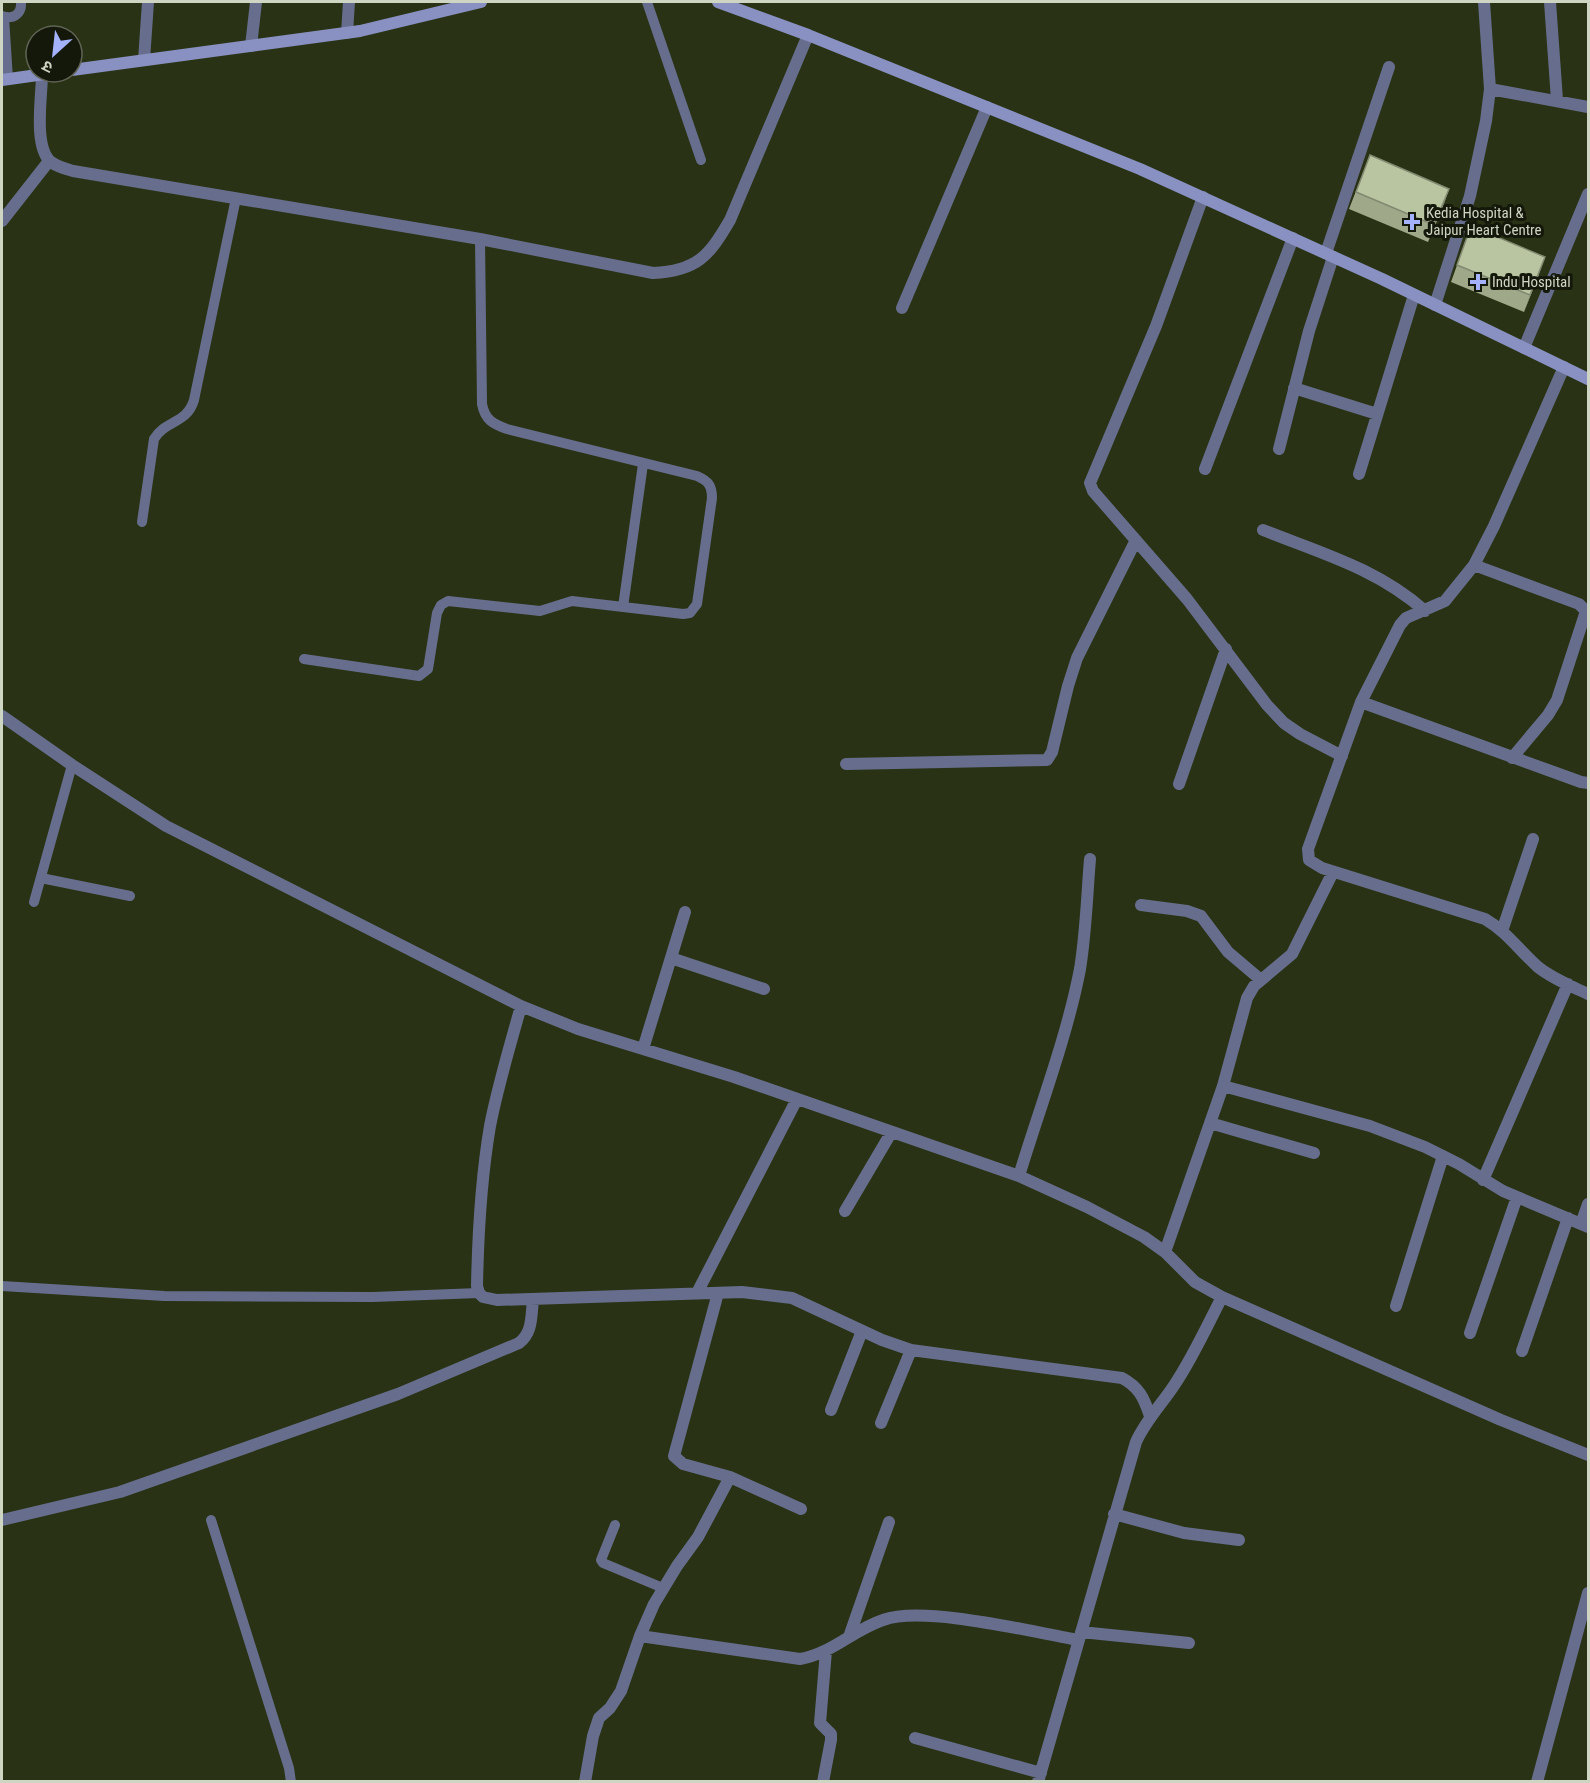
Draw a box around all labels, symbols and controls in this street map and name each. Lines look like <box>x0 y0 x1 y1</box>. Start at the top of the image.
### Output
north arrow <box>24 24 84 84</box>
text: उ <box>38 56 56 78</box>
place label: Kedia Hospital & Jaipur Heart Centre <box>1426 204 1542 239</box>
marker: Kedia Hospital & Jaipur Heart Centre <box>1403 213 1421 231</box>
marker: Indu Hospital <box>1469 273 1487 291</box>
place label: Indu Hospital <box>1492 273 1571 291</box>

